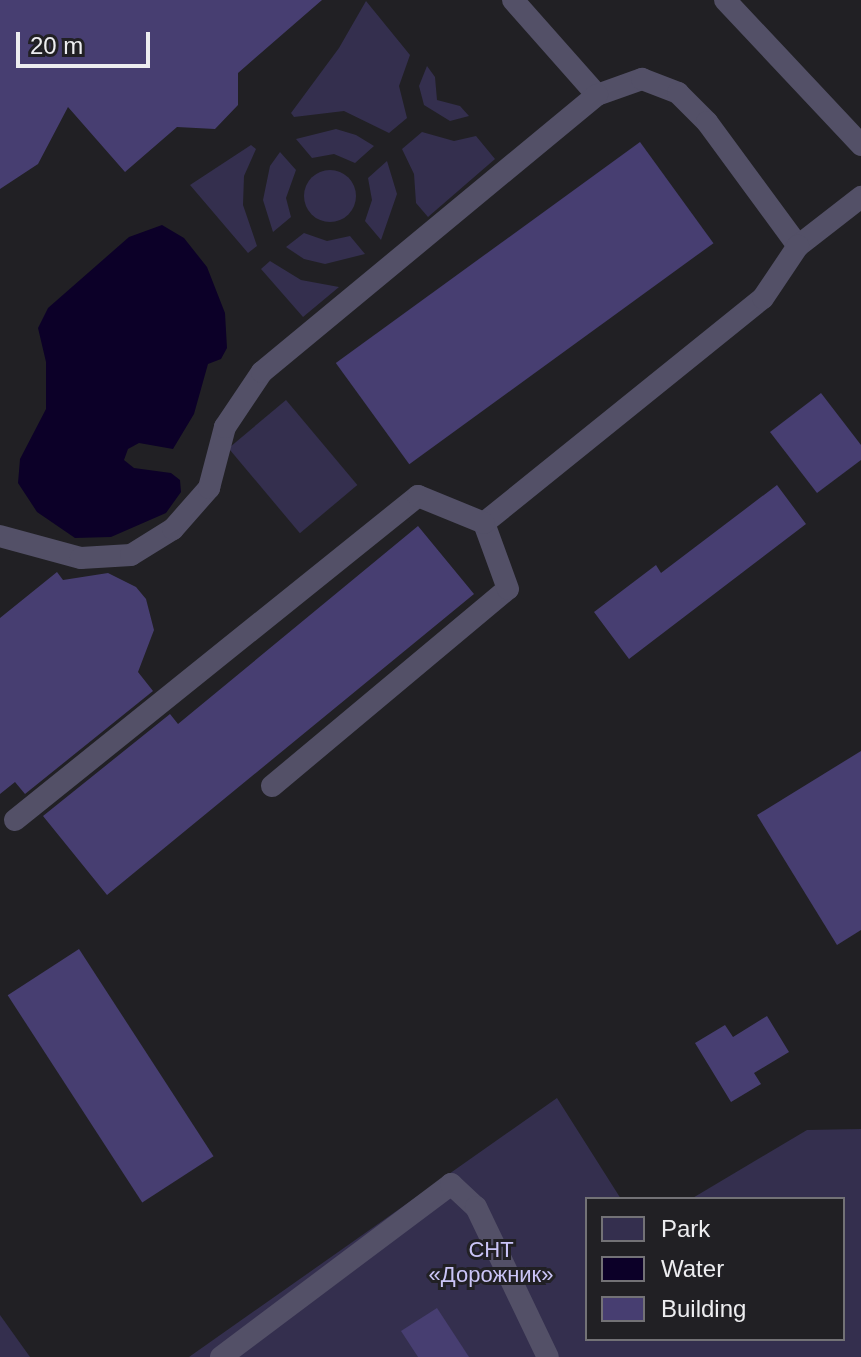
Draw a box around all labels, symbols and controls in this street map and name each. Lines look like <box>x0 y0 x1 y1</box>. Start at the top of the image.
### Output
scale bar <box>20 16 154 66</box>
text: 20 m <box>30 32 83 59</box>
legend <box>585 1197 845 1341</box>
text: Park <box>661 1215 710 1242</box>
park label: СНТ «Дорожник» <box>429 1236 553 1288</box>
text: Water <box>661 1255 724 1282</box>
text: Building <box>661 1295 746 1322</box>

